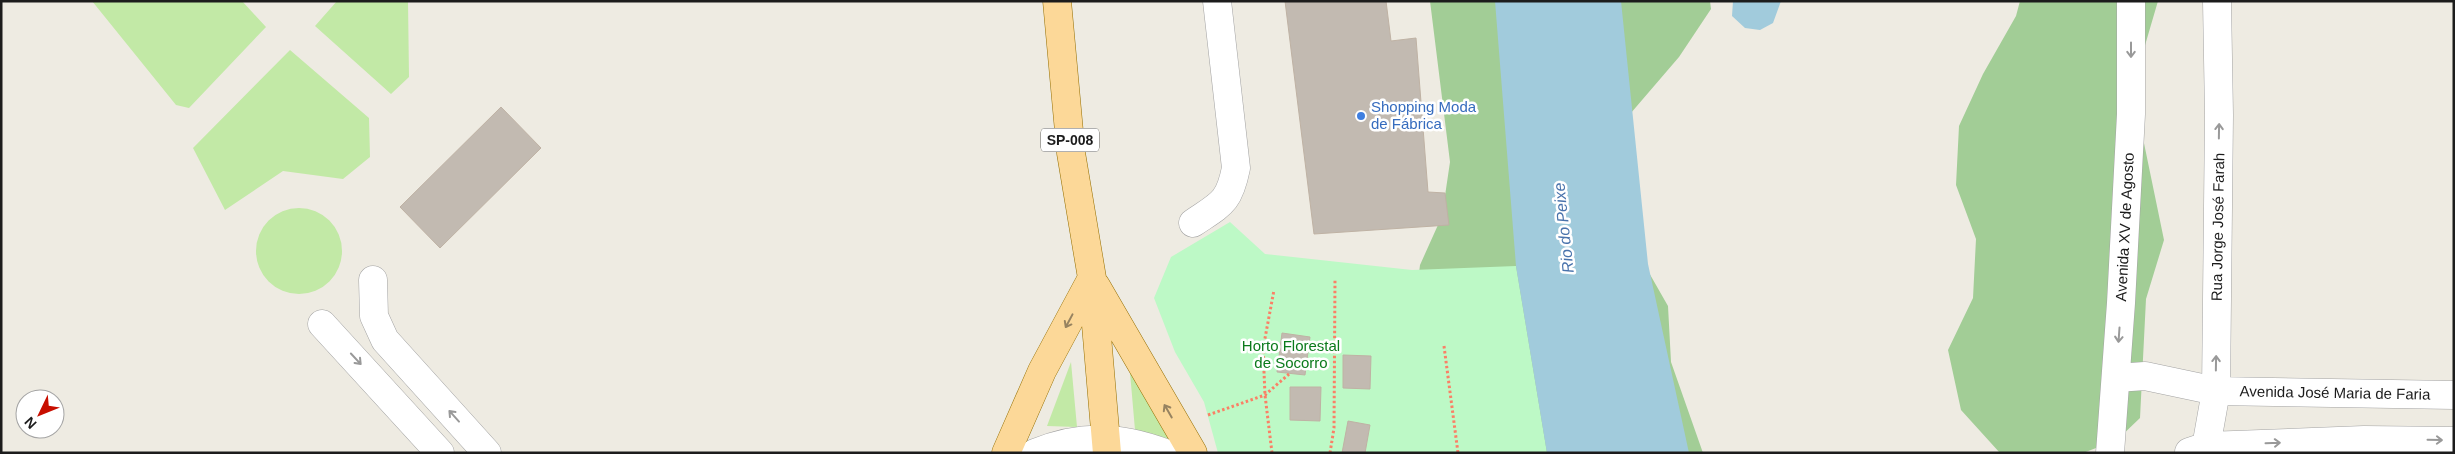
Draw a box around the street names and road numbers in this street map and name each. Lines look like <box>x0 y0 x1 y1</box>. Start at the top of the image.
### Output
road number: SP-008 <box>1041 128 1099 152</box>
street label: Avenida XV de Agosto <box>2112 152 2137 302</box>
street label: Rua Jorge José Farah <box>2208 153 2227 301</box>
street label: Avenida José Maria de Faria <box>2240 382 2431 403</box>

